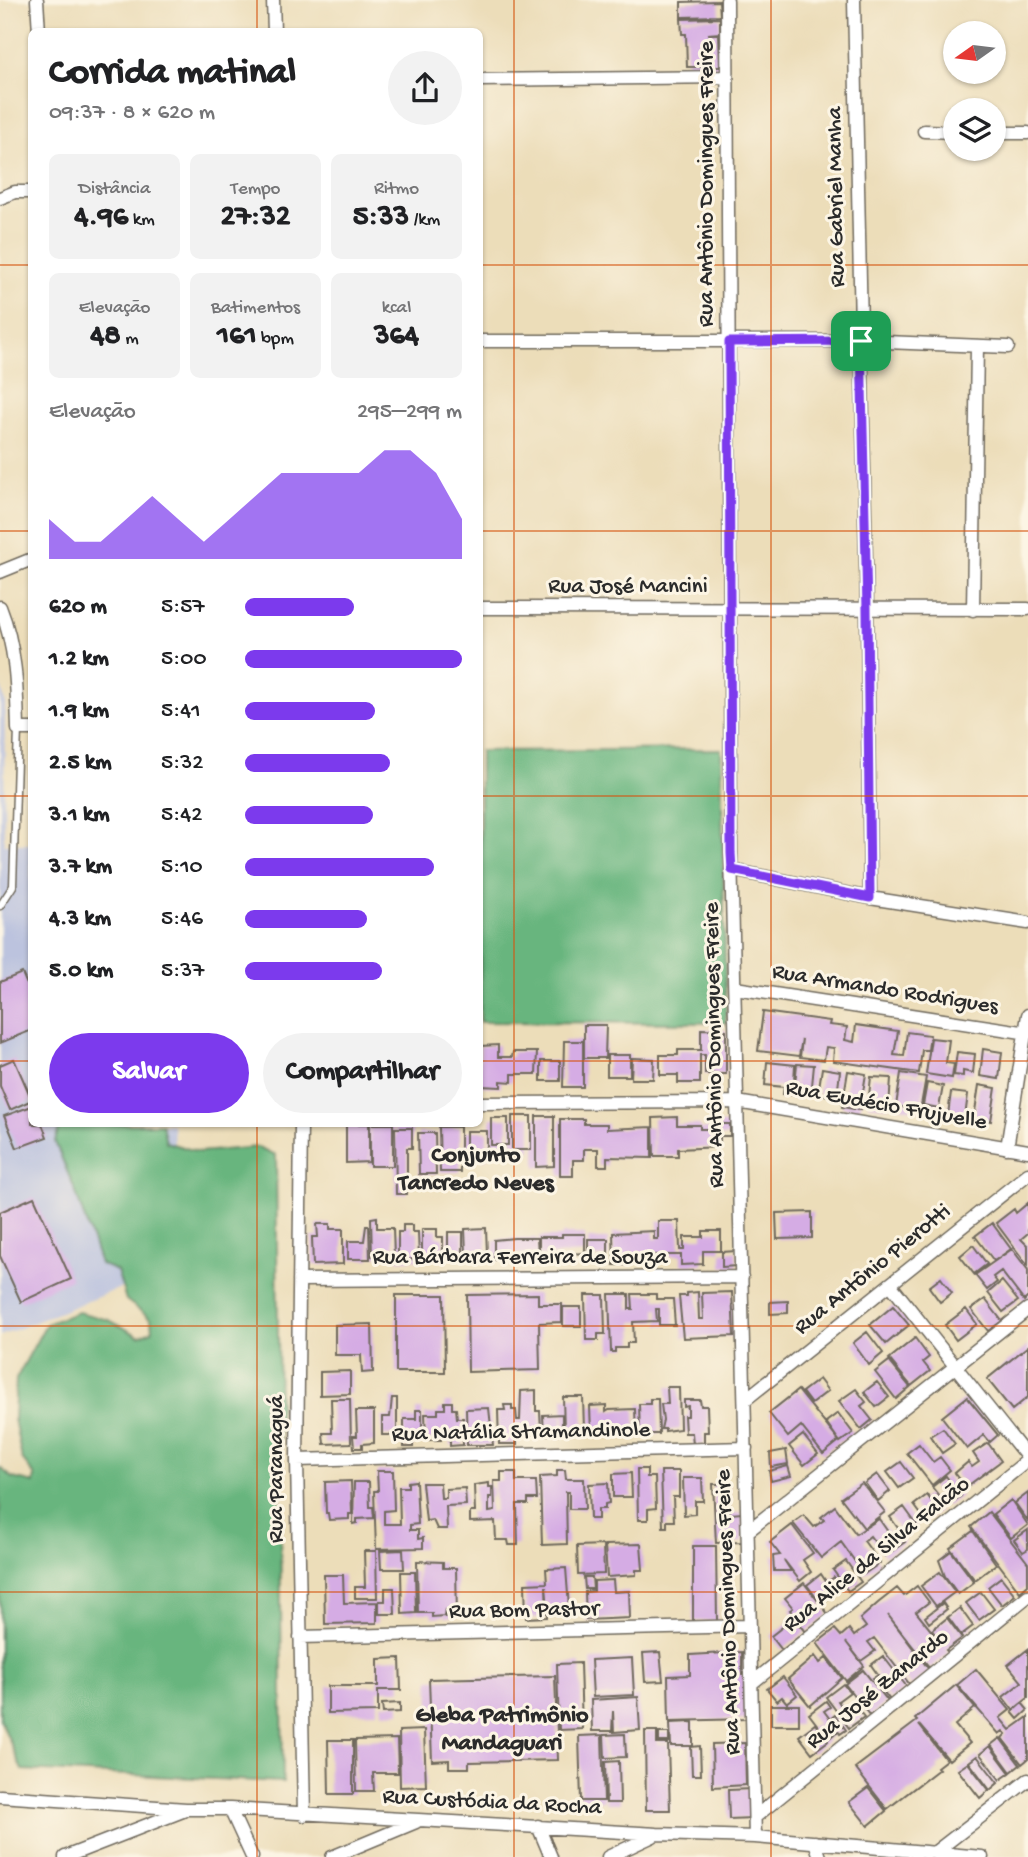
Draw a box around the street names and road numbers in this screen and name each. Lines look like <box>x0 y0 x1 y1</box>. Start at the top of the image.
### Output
street label: Rua Antônio Domingues Freire <box>694 40 721 327</box>
street label: Rua Gabriel Manha <box>822 105 852 288</box>
street label: Rua José Mancini <box>548 574 708 601</box>
street label: Rua Antônio Domingues Freire <box>699 901 731 1188</box>
street label: Rua Armando Rodrigues <box>770 959 1000 1021</box>
street label: Rua Eudécio Frujuelle <box>783 1075 990 1137</box>
street label: Rua Antônio Pierotti <box>789 1199 957 1341</box>
street label: Rua Bárbara Ferreira de Souza <box>372 1245 669 1272</box>
street label: Rua Paranaguá <box>264 1394 291 1543</box>
street label: Rua Natália Stramandinole <box>392 1417 652 1449</box>
street label: Rua Antônio Domingues Freire <box>710 1468 747 1755</box>
street label: Rua Alice da Silva Falcão <box>778 1471 976 1639</box>
street label: Rua Bom Pastor <box>449 1596 601 1626</box>
street label: Rua José Zanardo <box>801 1624 955 1756</box>
street label: Rua Custódia da Rocha <box>382 1784 603 1822</box>

